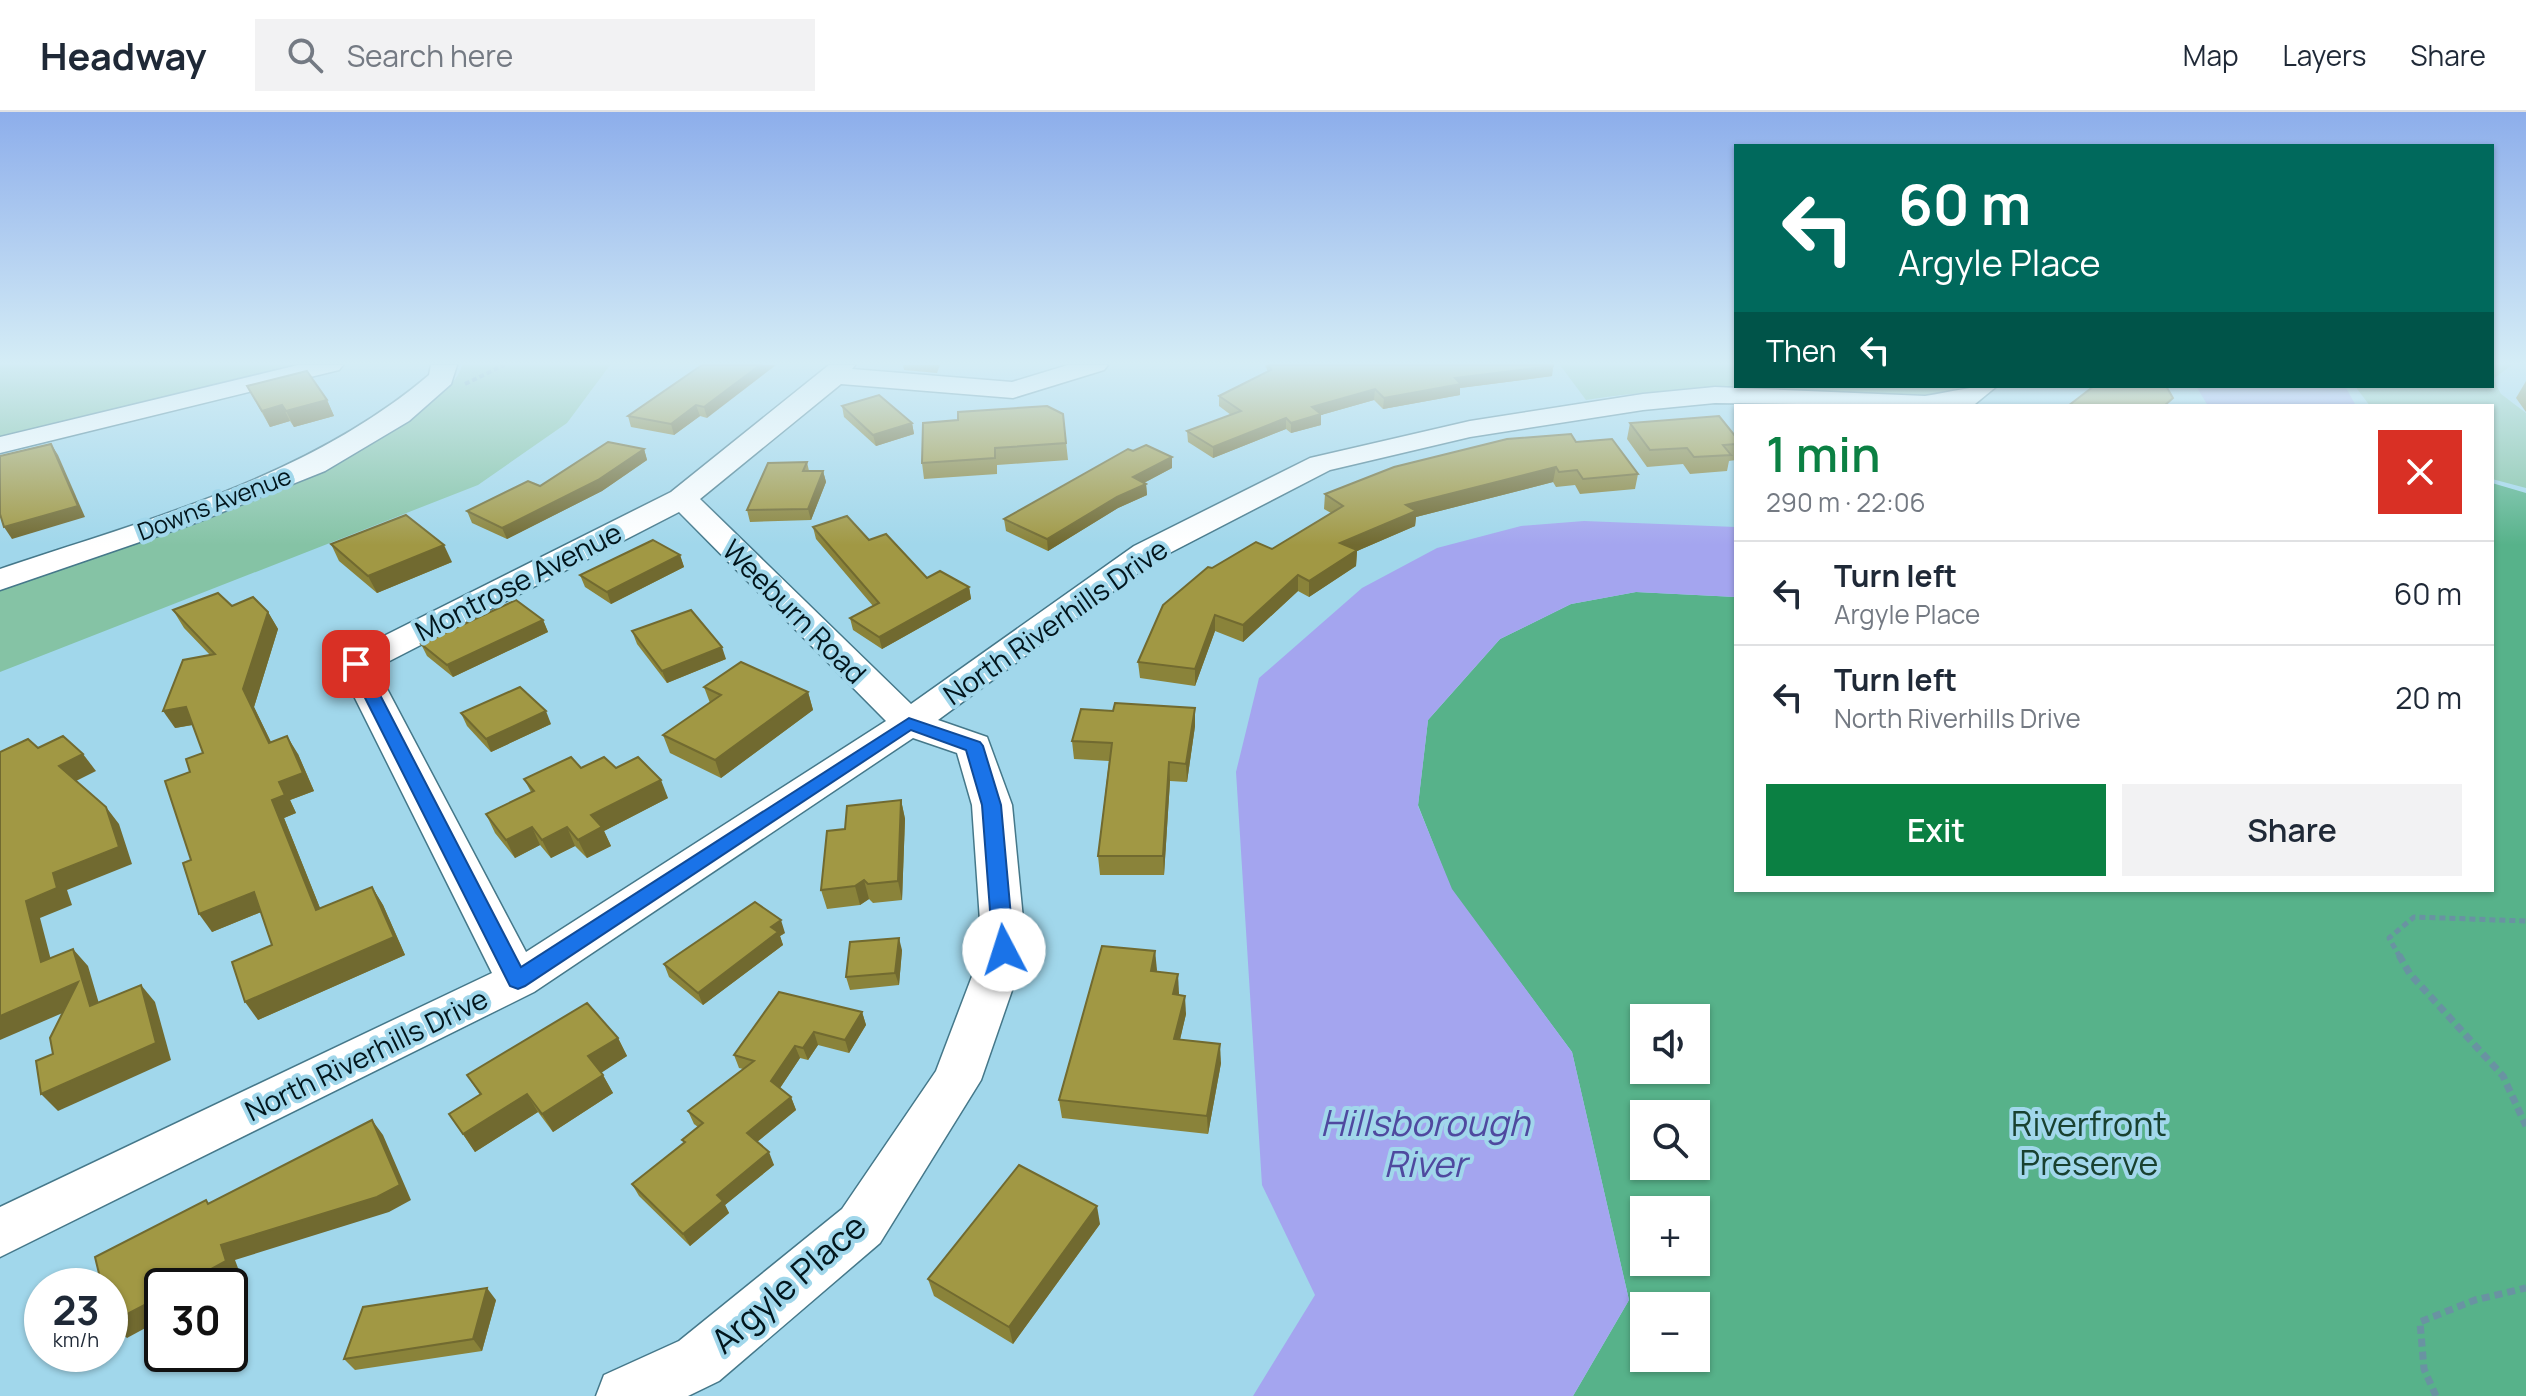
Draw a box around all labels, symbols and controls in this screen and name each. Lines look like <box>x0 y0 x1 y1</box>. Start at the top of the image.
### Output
search box <box>255 19 815 91</box>
text: Headway <box>40 29 207 81</box>
icon: search <box>283 33 327 77</box>
text: Search here <box>347 35 513 76</box>
text: Map <box>2183 36 2239 74</box>
text: Layers <box>2283 36 2366 74</box>
text: Share <box>2410 36 2486 74</box>
text: 60 m <box>1898 165 2031 242</box>
icon: left <box>1766 176 1870 280</box>
text: Argyle Place <box>1898 238 2101 287</box>
icon: left <box>1853 328 1897 372</box>
text: Then <box>1766 330 1837 371</box>
text: 1 min <box>1766 421 1880 486</box>
button: close <box>2378 430 2462 514</box>
street label: Downs Avenue <box>132 459 296 547</box>
text: 290 m · 22:06 <box>1766 484 1926 520</box>
street label: Montrose Avenue <box>408 513 628 649</box>
street label: North Riverhills Drive <box>935 529 1175 713</box>
street label: Weeburn Road <box>715 531 875 691</box>
text: Turn left <box>1834 555 1957 596</box>
icon: left <box>1766 571 1810 615</box>
text: 60 m <box>2394 573 2462 614</box>
text: Argyle Place <box>1834 596 1980 632</box>
pin <box>322 630 390 698</box>
icon: arrive <box>334 642 378 686</box>
text: Turn left <box>1834 659 1957 700</box>
icon: left <box>1766 675 1810 719</box>
text: 20 m <box>2395 677 2462 718</box>
text: North Riverhills Drive <box>1834 700 2081 736</box>
button: Exit <box>1766 784 2106 876</box>
button: Share <box>2122 784 2462 876</box>
position arrow <box>962 908 1046 992</box>
street label: North Riverhills Drive <box>238 979 494 1129</box>
map controls <box>1630 1004 1710 1372</box>
button: sound <box>1630 1004 1710 1084</box>
water label: Hillsborough River <box>1320 1098 1531 1188</box>
button: search <box>1630 1100 1710 1180</box>
park label: Riverfront Preserve <box>2011 1100 2167 1185</box>
button: + <box>1630 1196 1710 1276</box>
street label: Argyle Place <box>701 1203 875 1363</box>
speed limit sign: 30 <box>144 1268 248 1372</box>
text: 23 <box>52 1282 100 1337</box>
button: − <box>1630 1292 1710 1372</box>
text: km/h <box>53 1326 99 1353</box>

